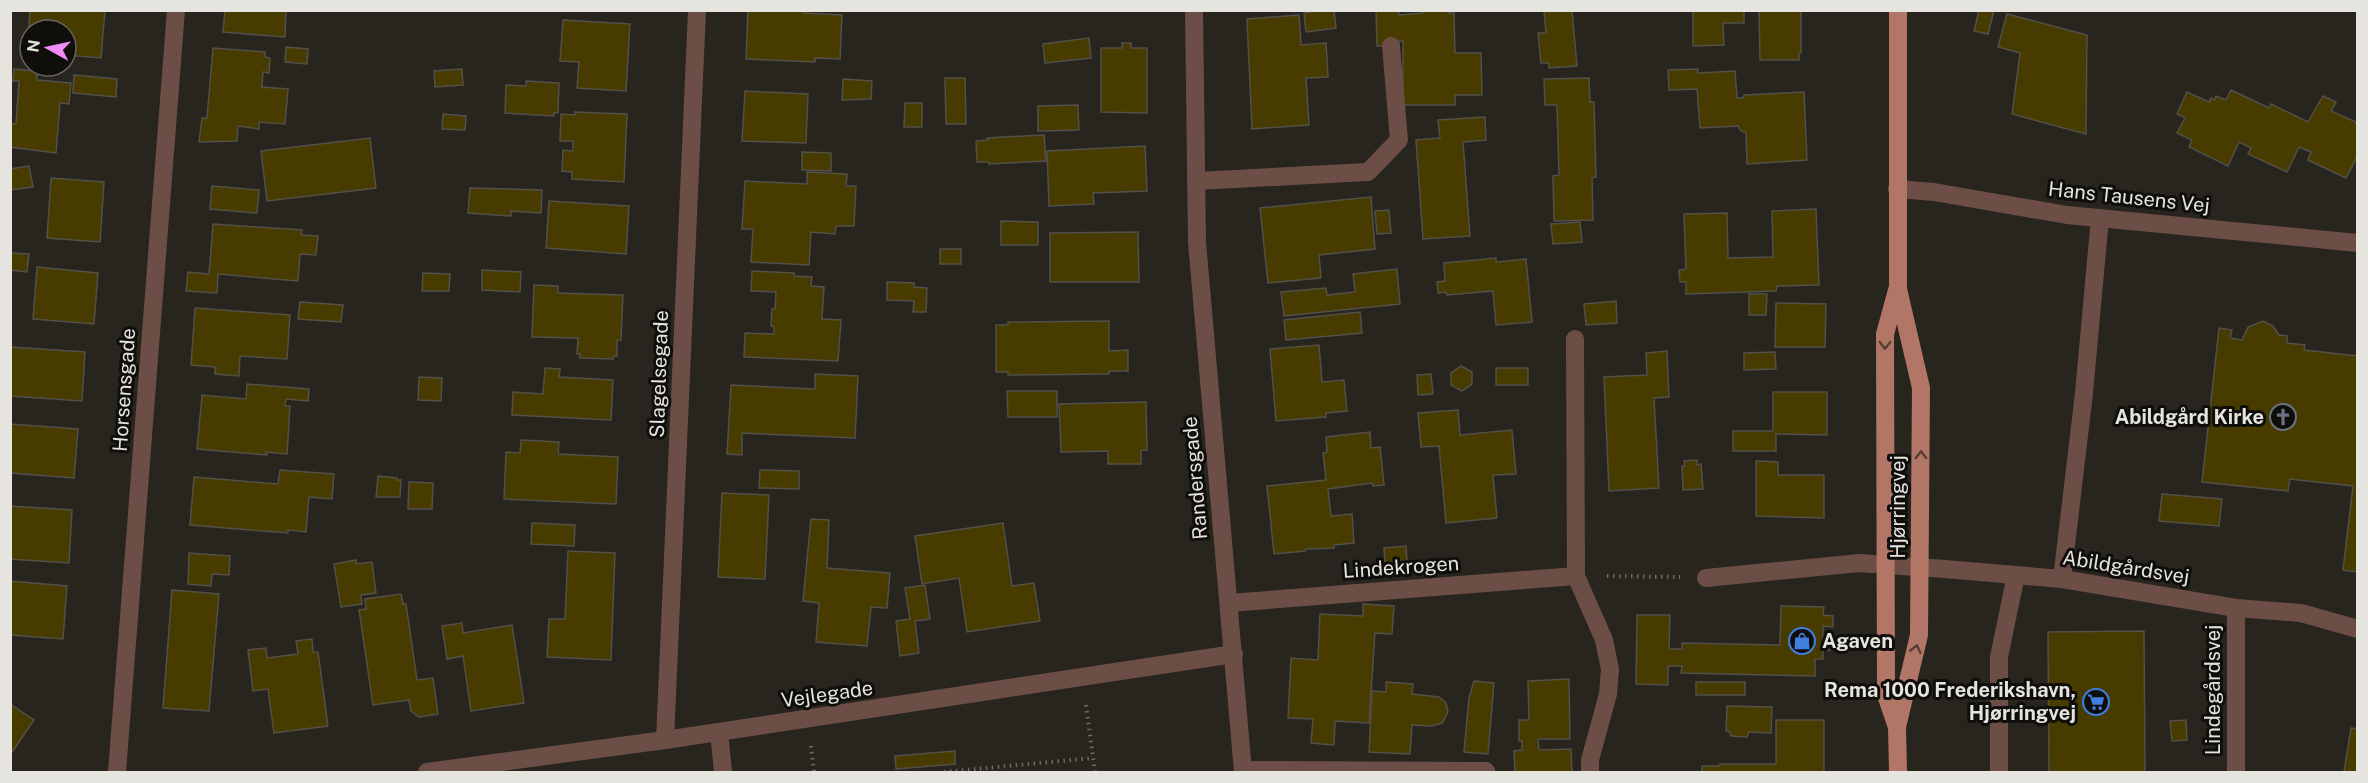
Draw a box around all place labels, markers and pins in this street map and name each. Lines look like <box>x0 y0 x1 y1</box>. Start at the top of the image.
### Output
church icon: Abildgård Kirke <box>2268 402 2298 432</box>
place label: Abildgård Kirke <box>2115 405 2264 429</box>
shop icon: Agaven <box>1787 626 1817 656</box>
place label: Agaven <box>1822 629 1893 653</box>
place label: Rema 1000 Frederikshavn, Hjørringvej <box>1824 678 2076 725</box>
supermarket icon: Rema 1000 Frederikshavn, Hjørringvej <box>2081 687 2111 717</box>

